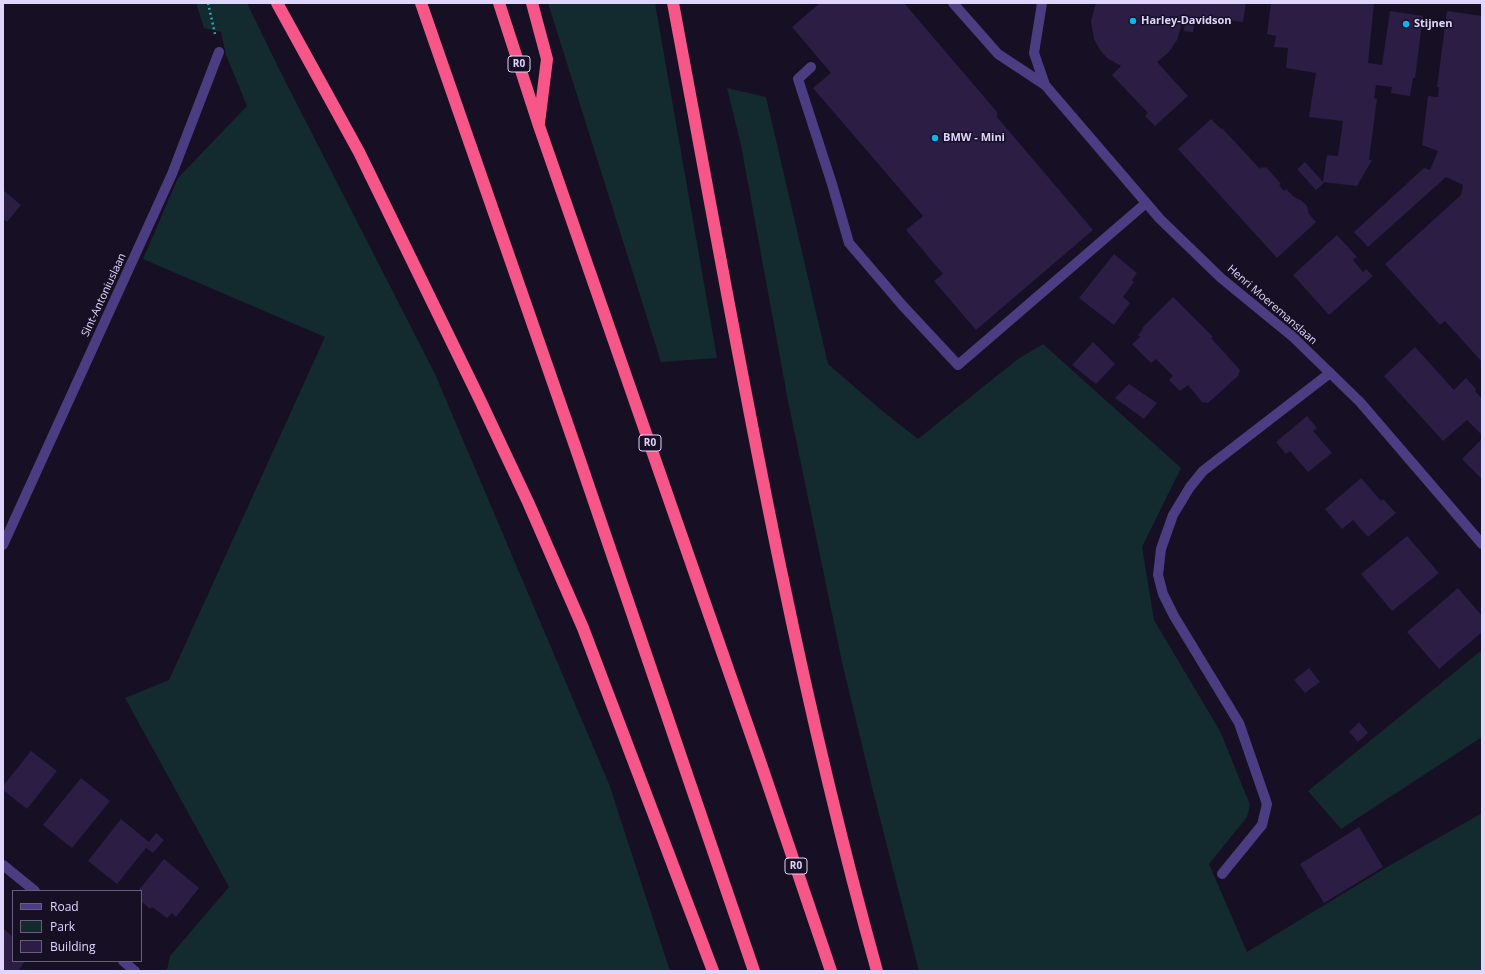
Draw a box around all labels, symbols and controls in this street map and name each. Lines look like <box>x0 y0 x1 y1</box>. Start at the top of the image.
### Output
place label: Harley-Davidson <box>1141 14 1232 28</box>
marker: Harley-Davidson <box>1128 16 1138 26</box>
place label: Stijnen <box>1414 17 1453 31</box>
marker: Stijnen <box>1401 19 1411 29</box>
road number: R0 <box>508 56 530 72</box>
place label: BMW - Mini <box>943 131 1005 145</box>
marker: BMW - Mini <box>930 133 940 143</box>
street label: Sint-Antoniuslaan <box>79 251 129 339</box>
street label: Henri Moeremanslaan <box>1224 262 1320 348</box>
road number: R0 <box>639 435 661 451</box>
road number: R0 <box>785 858 807 874</box>
legend <box>12 890 142 962</box>
text: Road <box>50 898 79 915</box>
text: Park <box>50 918 75 935</box>
text: Building <box>50 938 95 955</box>

